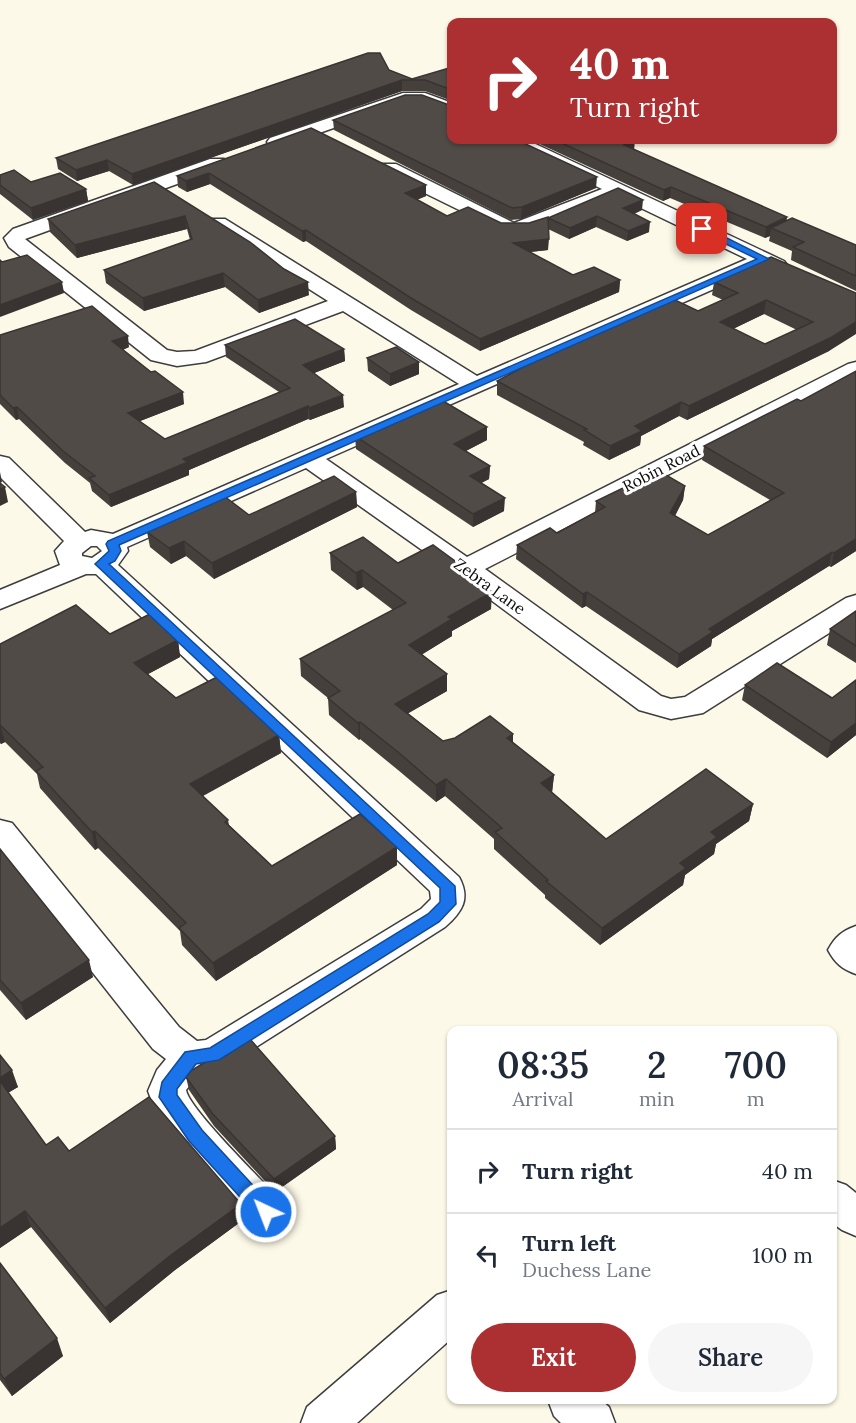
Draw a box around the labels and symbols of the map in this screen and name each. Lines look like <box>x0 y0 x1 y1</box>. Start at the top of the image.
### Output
pin <box>676 203 727 254</box>
street label: Robin Road <box>619 440 703 496</box>
street label: Zebra Lane <box>450 553 530 619</box>
position arrow <box>234 1180 298 1244</box>

